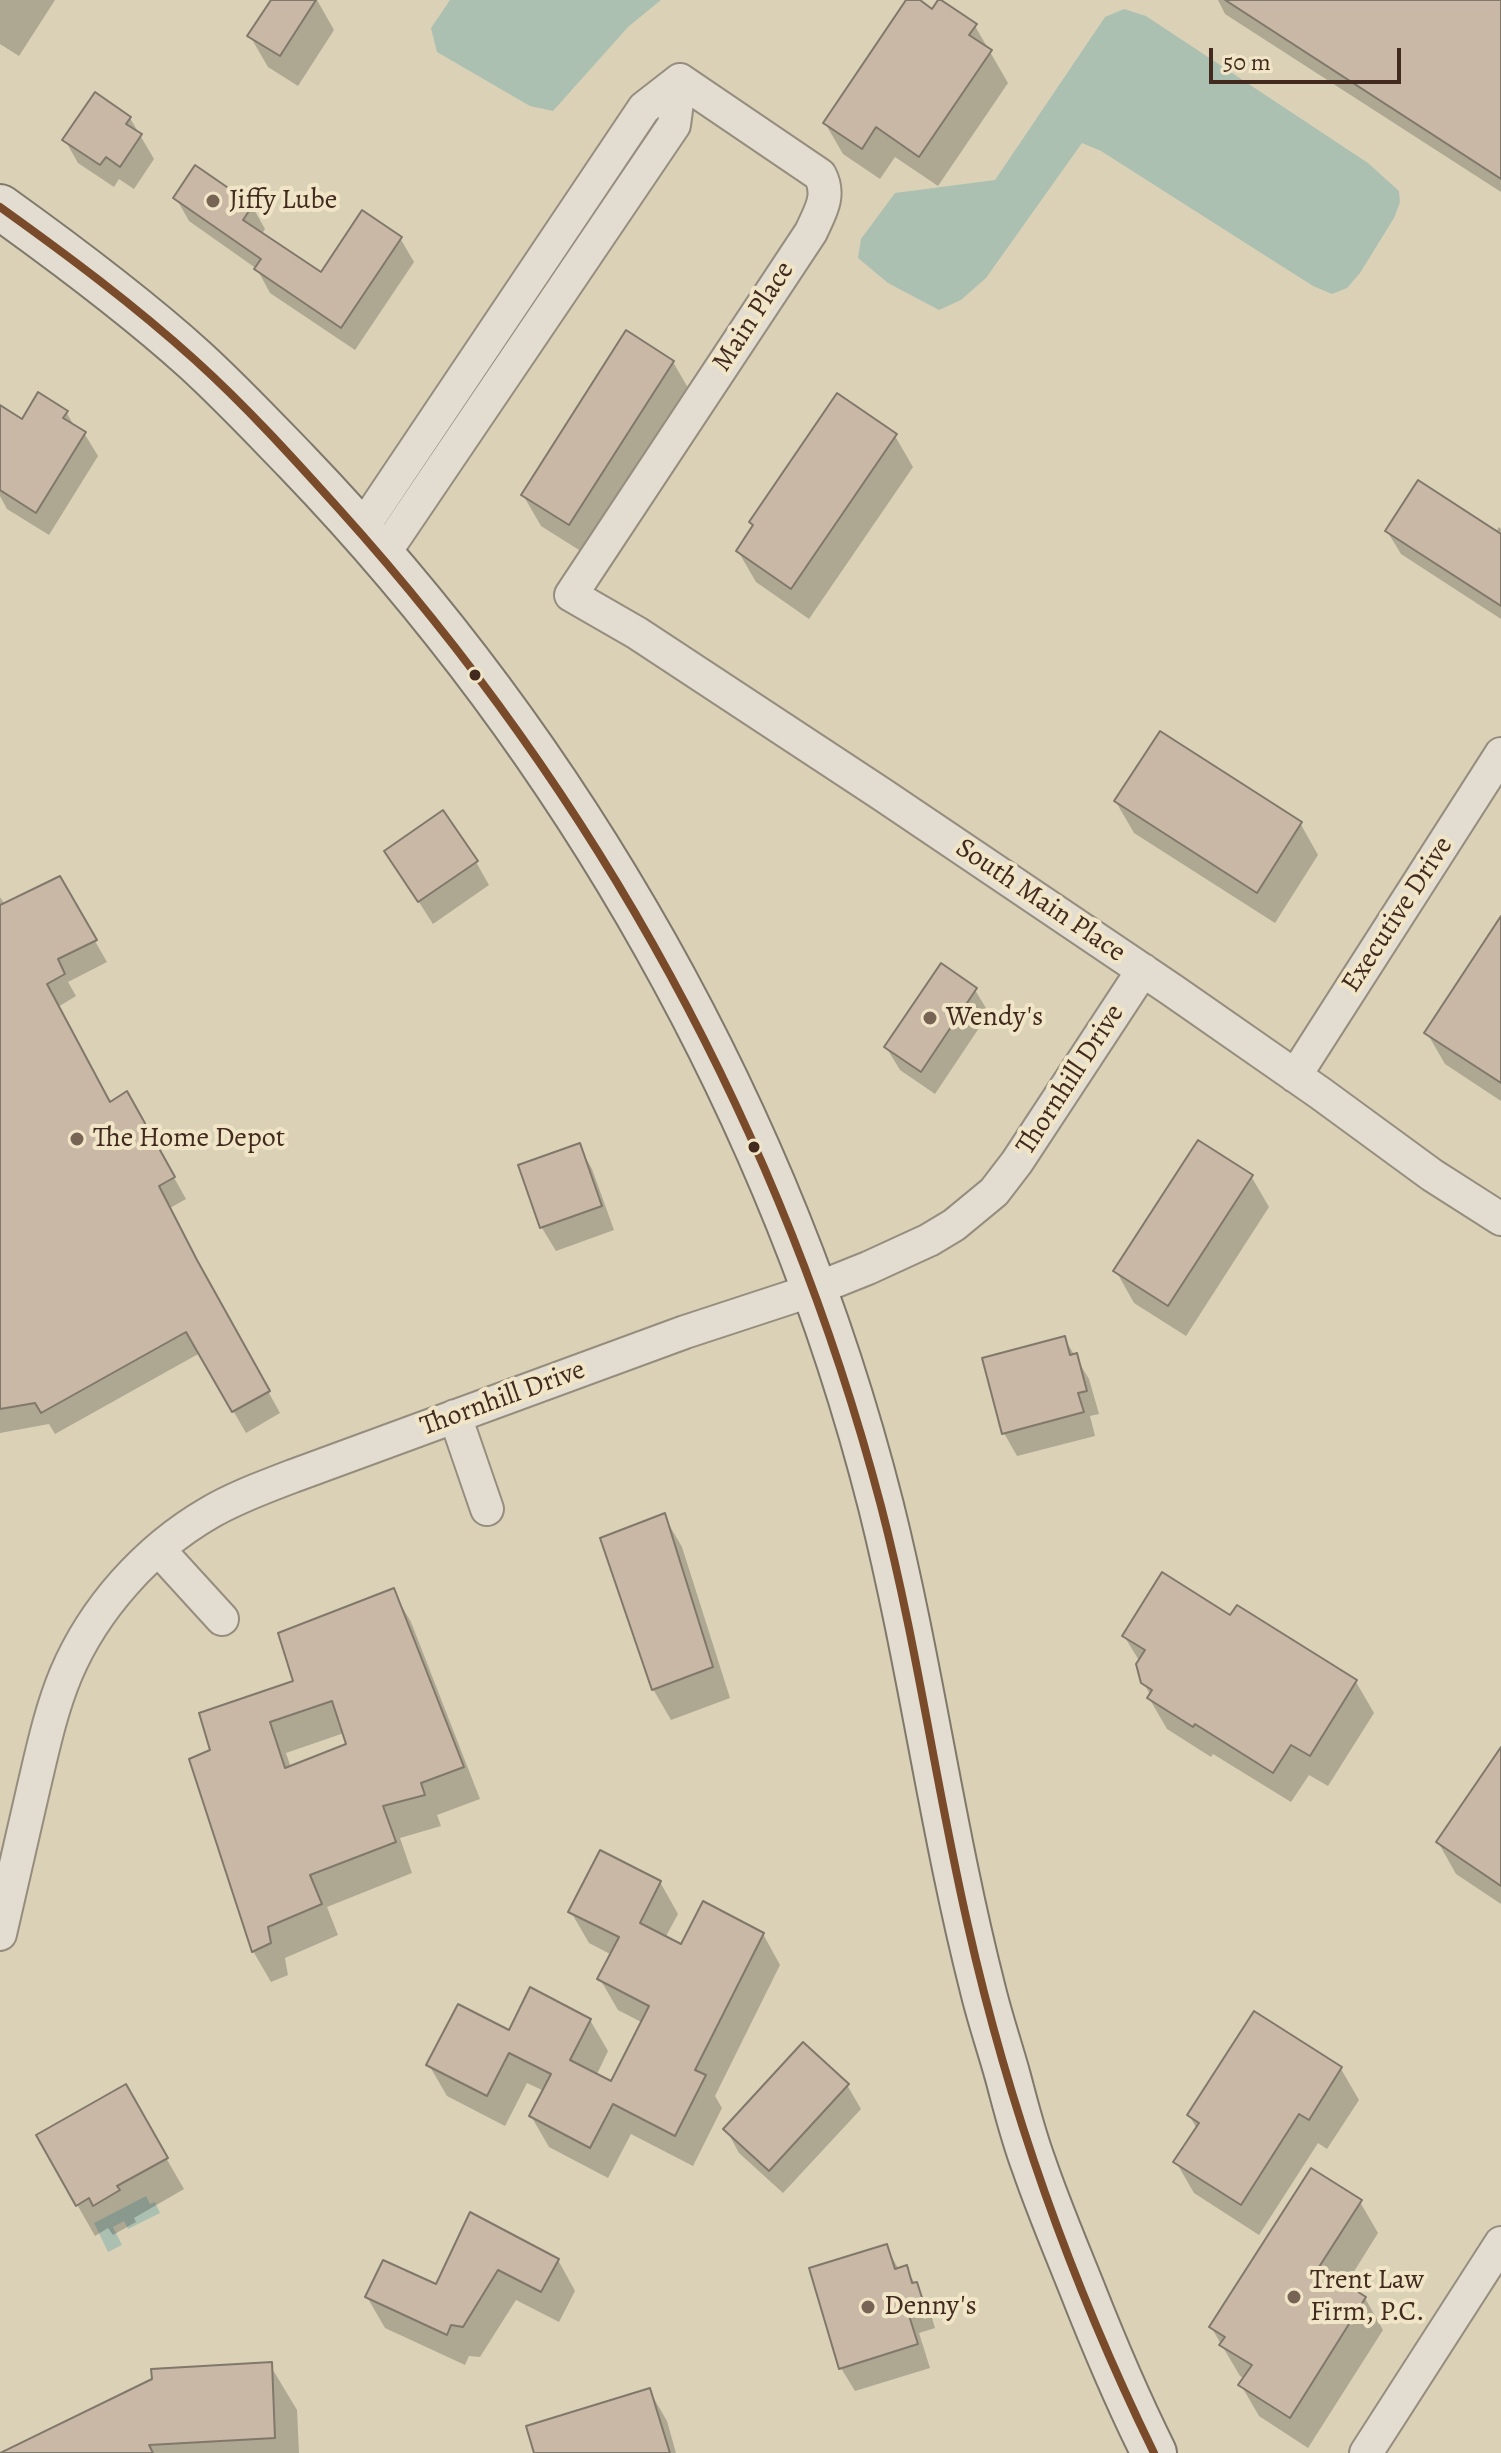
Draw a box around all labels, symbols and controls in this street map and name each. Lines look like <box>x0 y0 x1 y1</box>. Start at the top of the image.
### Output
scale bar <box>1213 32 1405 82</box>
text: 50 m <box>1223 46 1271 78</box>
place label: Jiffy Lube <box>229 184 337 218</box>
marker: Jiffy Lube <box>204 192 222 210</box>
street label: Main Place <box>706 256 802 378</box>
unlabelled marker <box>467 667 483 683</box>
street label: Executive Drive <box>1335 831 1461 999</box>
street label: South Main Place <box>949 832 1131 970</box>
street label: Thornhill Drive <box>1010 998 1132 1162</box>
place label: Wendy's <box>946 1001 1043 1035</box>
marker: Wendy's <box>921 1009 939 1027</box>
place label: The Home Depot <box>93 1122 285 1156</box>
marker: The Home Depot <box>68 1130 86 1148</box>
unlabelled marker <box>746 1139 762 1155</box>
street label: Thornhill Drive <box>416 1354 590 1444</box>
place label: Trent Law Firm, P.C. <box>1310 2264 1424 2330</box>
marker: Trent Law Firm, P.C. <box>1285 2288 1303 2306</box>
place label: Denny's <box>884 2290 977 2324</box>
marker: Denny's <box>859 2298 877 2316</box>

